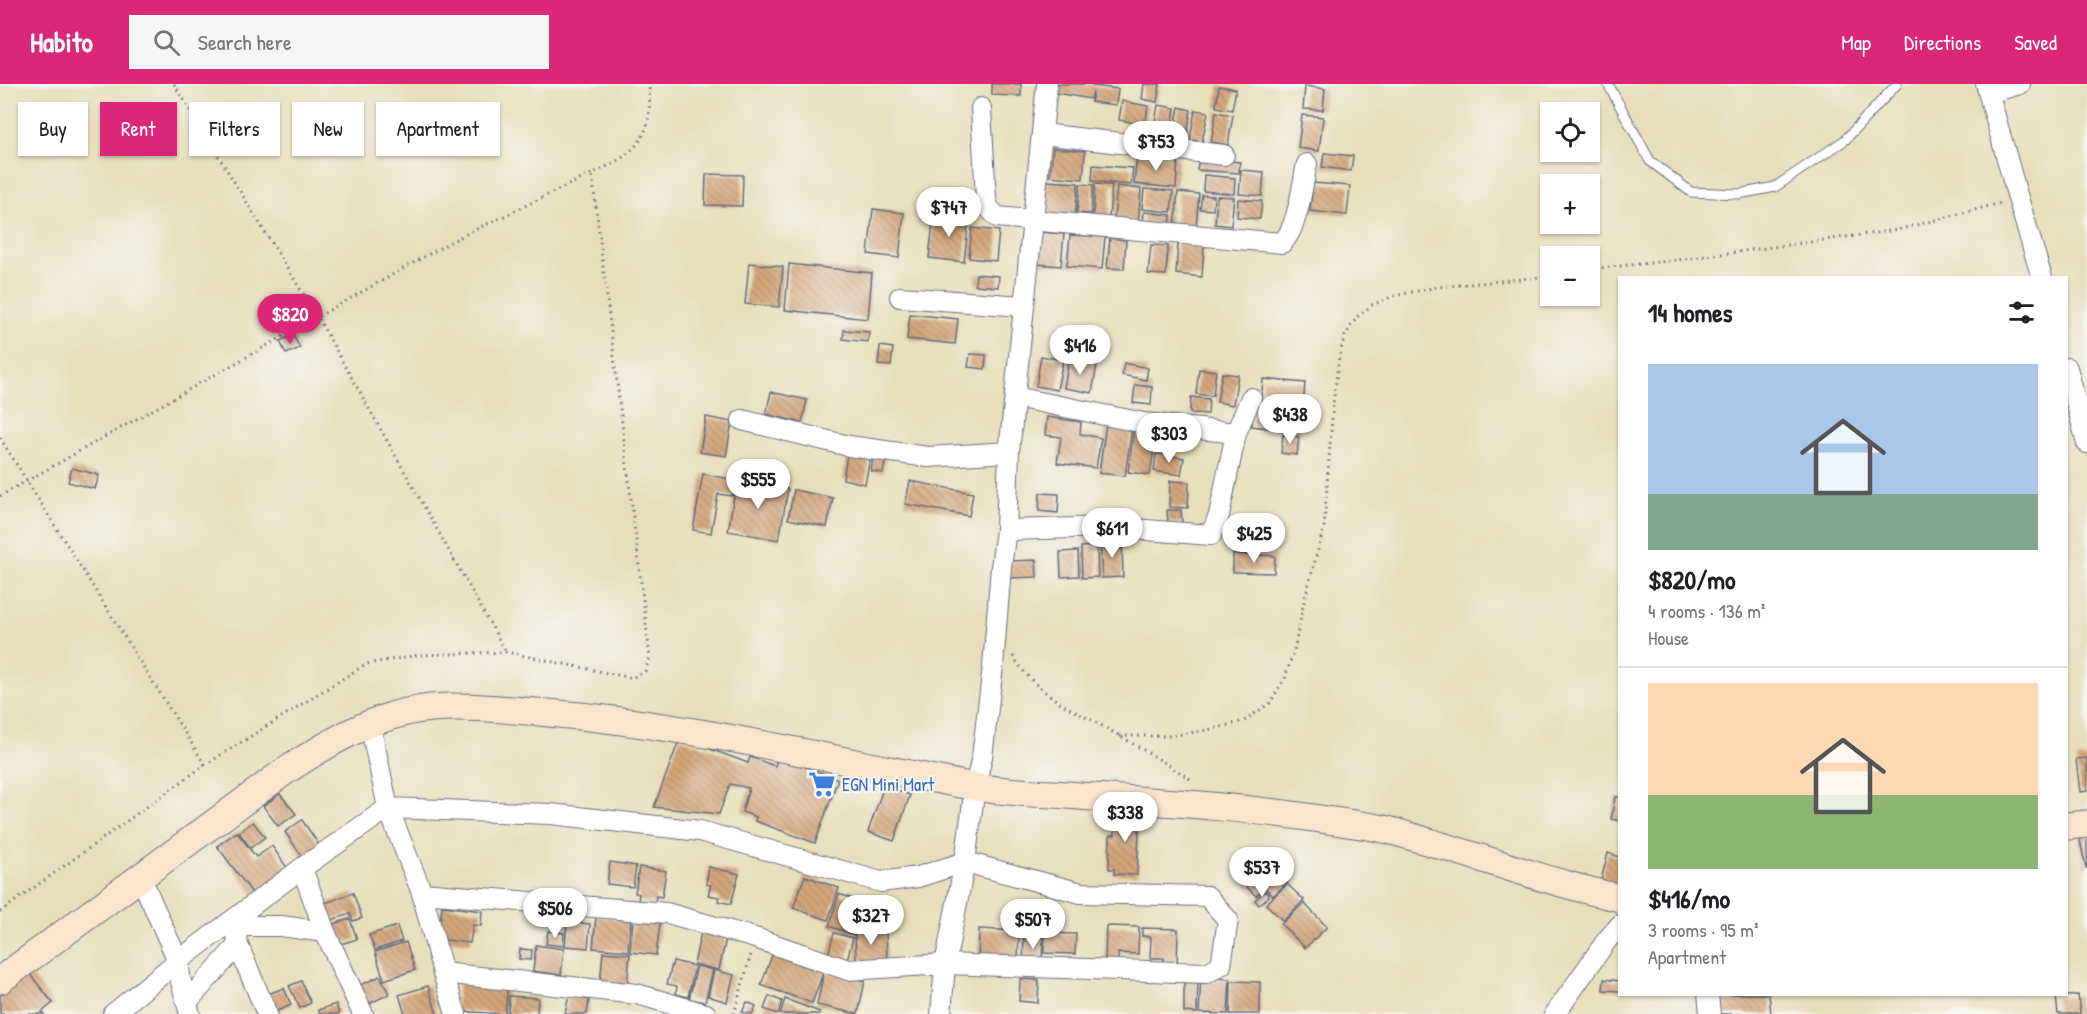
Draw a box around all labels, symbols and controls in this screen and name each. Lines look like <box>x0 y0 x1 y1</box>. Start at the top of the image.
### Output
search box <box>129 15 549 69</box>
text: Habito <box>30 23 93 61</box>
icon: search <box>150 26 183 59</box>
text: Search here <box>198 27 292 57</box>
text: Map <box>1841 28 1871 57</box>
text: Directions <box>1904 28 1981 57</box>
text: Saved <box>2014 28 2057 57</box>
chip: Buy <box>18 102 88 156</box>
chip: Rent <box>100 102 177 156</box>
chip: Filters <box>189 102 280 156</box>
chip: New <box>292 102 364 156</box>
chip: Apartment <box>376 102 500 156</box>
map controls <box>1540 102 1600 306</box>
button: locate <box>1540 102 1600 162</box>
pin: $753 <box>1120 121 1192 172</box>
text: $753 <box>1137 127 1175 154</box>
button: + <box>1540 174 1600 234</box>
pin: $747 <box>913 187 985 238</box>
text: $747 <box>930 193 968 220</box>
button: − <box>1540 246 1600 306</box>
pin: $820 <box>254 294 326 345</box>
text: 14 homes <box>1648 295 1733 330</box>
icon: filters <box>2005 296 2038 329</box>
text: $820 <box>271 300 309 327</box>
pin: $416 <box>1044 325 1116 376</box>
text: $416 <box>1064 331 1096 358</box>
pin: $438 <box>1254 394 1326 445</box>
text: $438 <box>1272 400 1308 427</box>
icon: home <box>1789 403 1897 511</box>
pin: $303 <box>1133 413 1205 464</box>
text: $303 <box>1150 419 1188 446</box>
pin: $555 <box>722 459 794 510</box>
text: $555 <box>740 465 776 492</box>
pin: $611 <box>1076 508 1148 559</box>
pin: $425 <box>1218 513 1290 564</box>
text: $611 <box>1096 514 1128 541</box>
text: $425 <box>1236 519 1272 546</box>
text: $820/mo <box>1648 562 1735 597</box>
text: 4 rooms · 136 m² <box>1648 597 1765 624</box>
text: House <box>1648 624 1689 651</box>
icon: home <box>1789 722 1897 830</box>
supermarket icon: EGN Mini Mart <box>807 769 837 799</box>
place label: EGN Mini Mart <box>842 772 935 797</box>
pin: $338 <box>1089 792 1161 843</box>
text: $338 <box>1107 798 1143 825</box>
pin: $537 <box>1226 847 1298 898</box>
text: $537 <box>1243 853 1281 880</box>
text: $416/mo <box>1648 881 1730 916</box>
pin: $506 <box>519 888 591 939</box>
text: $506 <box>537 894 573 921</box>
pin: $327 <box>835 895 907 946</box>
pin: $507 <box>997 899 1069 950</box>
text: $327 <box>852 901 890 928</box>
text: $507 <box>1014 905 1052 932</box>
text: 3 rooms · 95 m² <box>1648 916 1758 943</box>
text: Apartment <box>1648 943 1726 970</box>

